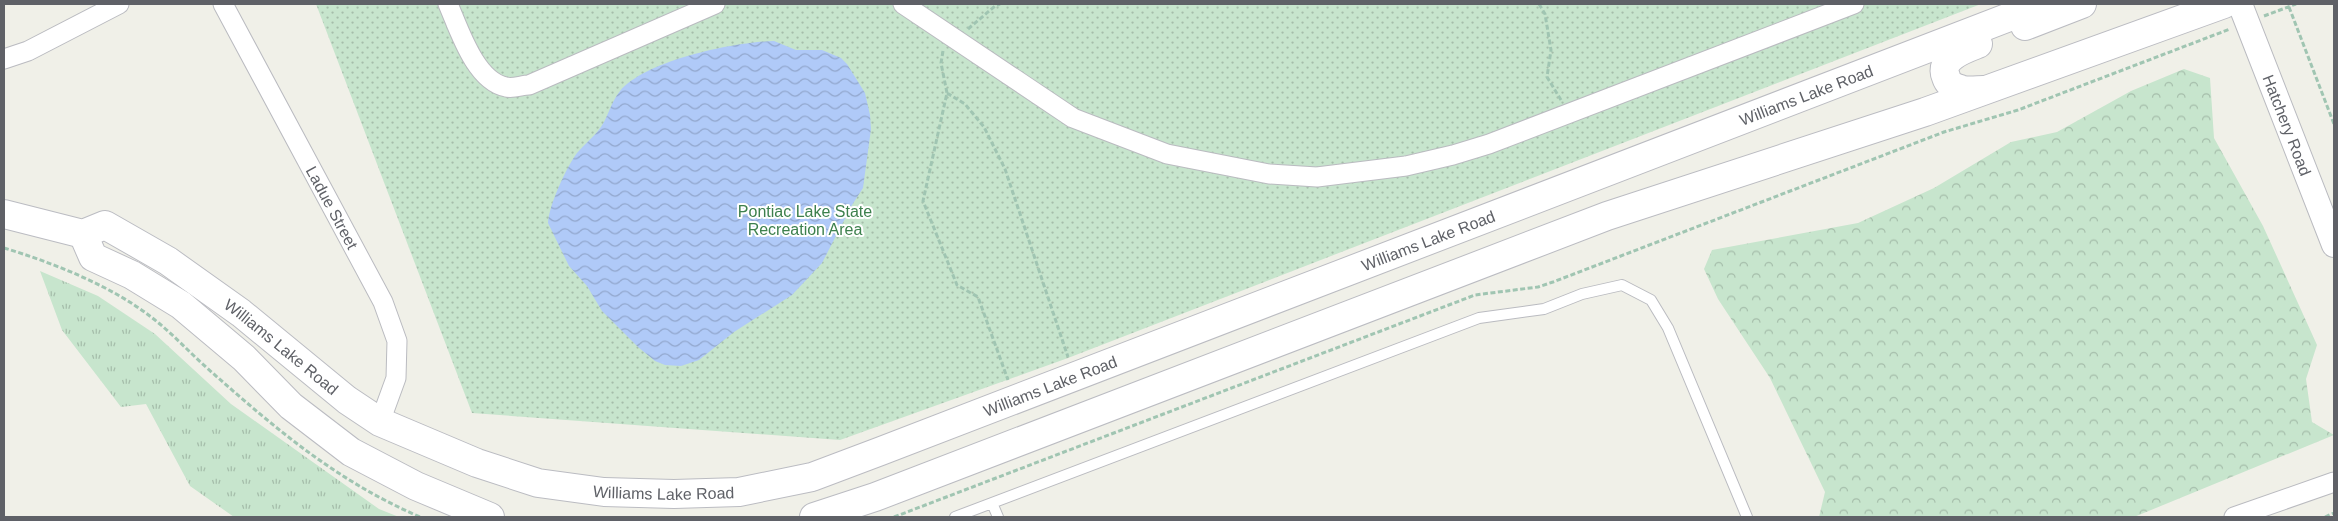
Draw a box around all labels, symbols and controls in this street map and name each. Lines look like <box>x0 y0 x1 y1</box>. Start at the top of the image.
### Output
street label: Williams Lake Road <box>1737 62 1875 129</box>
street label: Hatchery Road <box>2259 72 2314 178</box>
street label: Ladue Street <box>303 163 361 253</box>
park label: Pontiac Lake State Recreation Area <box>738 203 872 238</box>
street label: Williams Lake Road <box>1359 208 1497 274</box>
street label: Williams Lake Road <box>221 296 341 398</box>
street label: Williams Lake Road <box>981 353 1119 420</box>
street label: Williams Lake Road <box>592 483 735 503</box>

